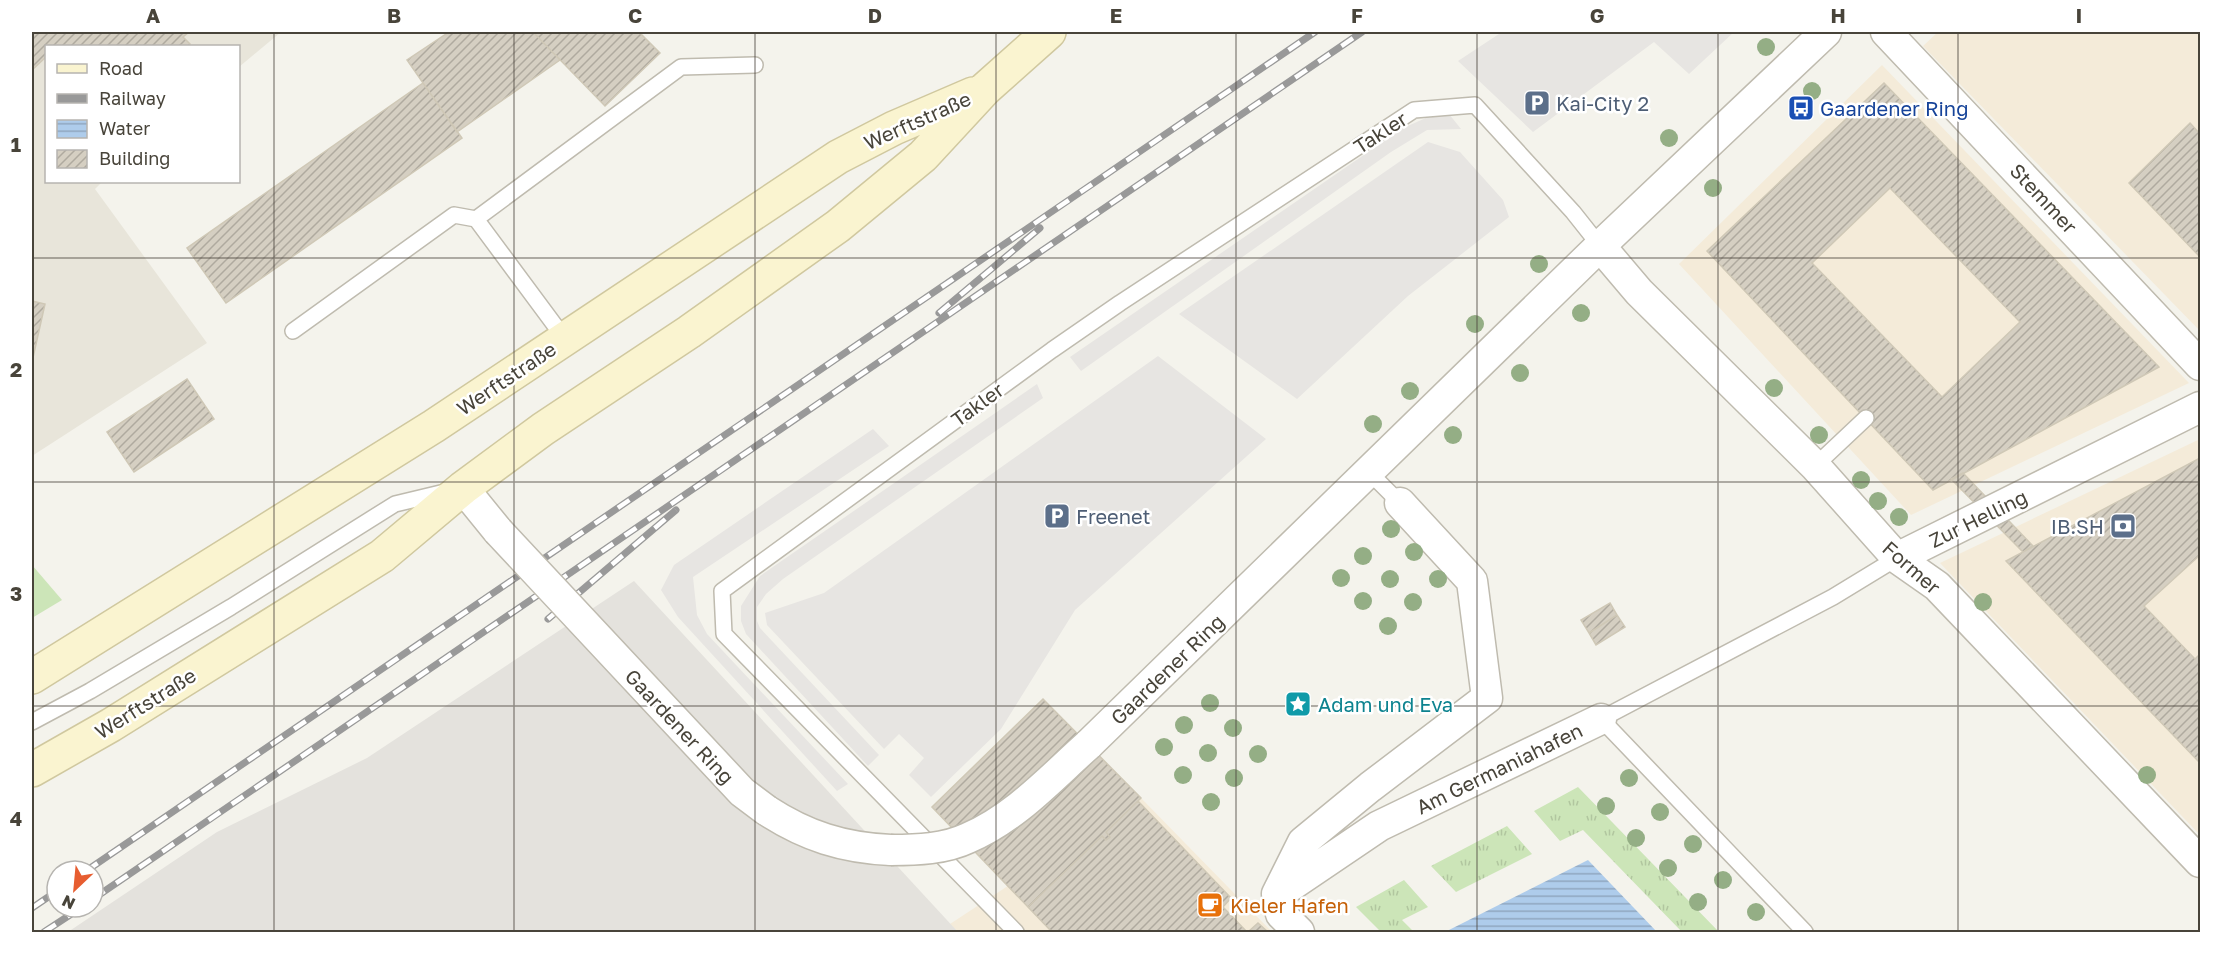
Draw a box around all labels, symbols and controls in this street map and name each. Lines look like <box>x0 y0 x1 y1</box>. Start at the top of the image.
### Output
text: A <box>146 3 160 27</box>
text: B <box>387 3 401 27</box>
text: C <box>628 3 642 27</box>
text: D <box>868 3 882 27</box>
text: E <box>1110 3 1122 27</box>
text: F <box>1351 3 1363 27</box>
text: G <box>1590 3 1604 27</box>
text: H <box>1830 3 1846 27</box>
text: I <box>2076 3 2082 27</box>
legend <box>45 45 240 183</box>
text: Road <box>99 57 143 79</box>
street label: Werftstraße <box>860 86 974 154</box>
text: Railway <box>99 87 166 109</box>
parking icon: Kai-City 2 <box>1522 88 1552 118</box>
place label: Kai-City 2 <box>1556 91 1649 115</box>
bus stop icon: Gaardener Ring <box>1786 93 1816 123</box>
place label: Gaardener Ring <box>1820 96 1968 120</box>
street label: Takler <box>1349 106 1411 158</box>
text: Water <box>99 117 150 139</box>
text: 1 <box>11 132 21 156</box>
text: Building <box>99 147 170 169</box>
street label: Stemmer <box>2006 158 2083 238</box>
street label: Werftstraße <box>452 336 560 420</box>
text: 2 <box>10 357 22 381</box>
street label: Takler <box>946 377 1008 431</box>
street label: Zur Helling <box>1925 484 2031 552</box>
parking icon: Freenet <box>1042 501 1072 531</box>
place label: Freenet <box>1076 504 1151 528</box>
bank icon: IB.SH <box>2108 511 2138 541</box>
place label: IB.SH <box>2051 514 2104 538</box>
street label: Former <box>1878 535 1946 599</box>
text: 3 <box>10 581 22 605</box>
street label: Gaardener Ring <box>1105 609 1229 729</box>
street label: Werftstraße <box>90 663 200 743</box>
street label: Gaardener Ring <box>621 664 739 788</box>
place icon: Adam und Eva <box>1283 689 1313 719</box>
place label: Adam und Eva <box>1318 692 1453 716</box>
street label: Am Germaniahafen <box>1412 717 1586 819</box>
text: 4 <box>10 806 22 830</box>
north arrow <box>45 859 105 919</box>
cafe icon: Kieler Hafen <box>1195 890 1225 920</box>
text: N <box>59 891 78 914</box>
place label: Kieler Hafen <box>1230 893 1349 917</box>

